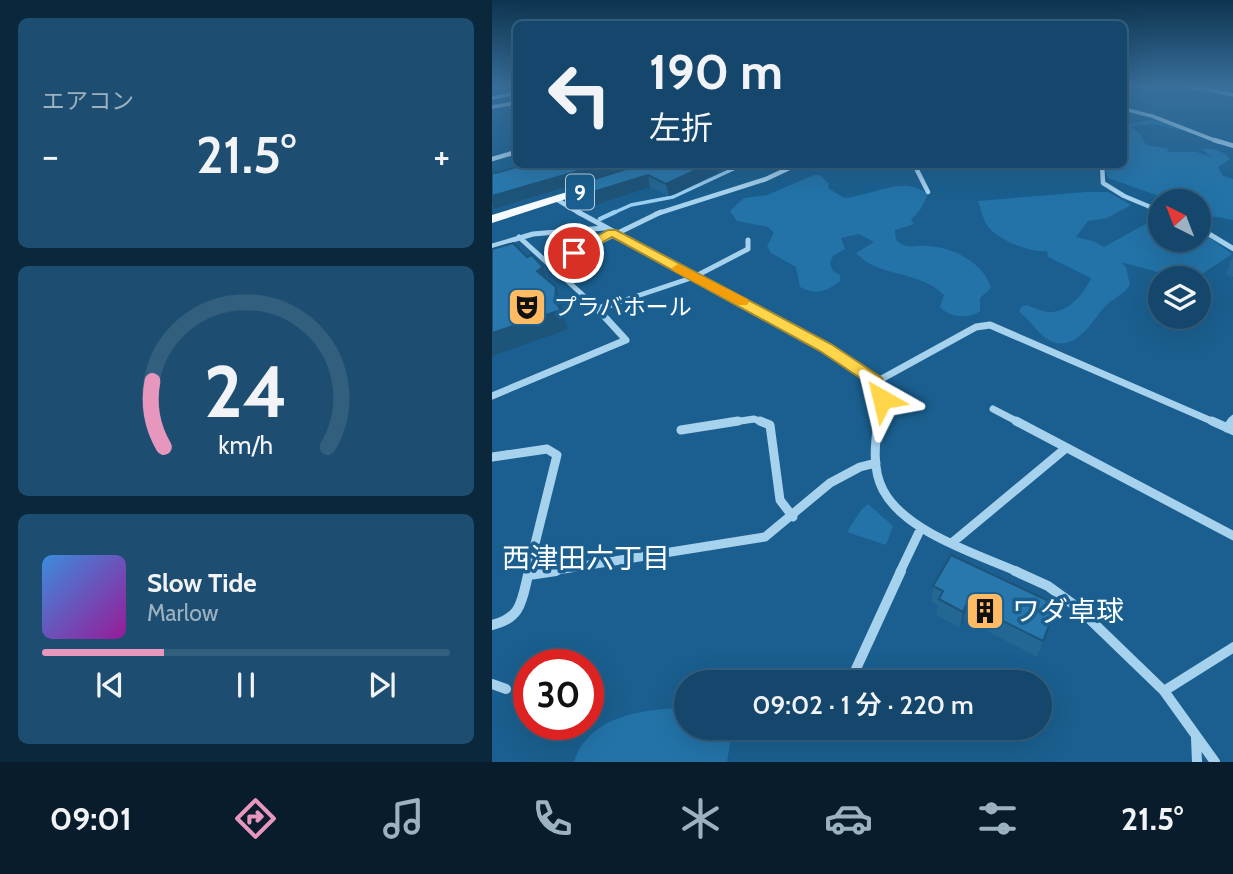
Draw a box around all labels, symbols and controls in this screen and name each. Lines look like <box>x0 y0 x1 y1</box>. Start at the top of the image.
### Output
text: 190 m <box>649 42 783 101</box>
icon: left <box>534 49 625 140</box>
text: エアコン <box>42 87 134 115</box>
text: 左折 <box>649 108 713 147</box>
text: 21.5° <box>196 123 296 186</box>
text: − <box>42 132 59 179</box>
text: + <box>433 132 450 179</box>
road number: 9 <box>566 174 594 210</box>
north arrow <box>1148 189 1211 252</box>
map controls <box>1148 189 1211 329</box>
pin <box>544 223 604 283</box>
icon: arrive <box>555 234 593 272</box>
button: layers <box>1148 266 1211 329</box>
theatre icon: プラバホール <box>506 286 548 328</box>
place label: プラバホール <box>554 293 692 321</box>
text: 24 <box>204 347 288 435</box>
position arrow <box>845 362 919 436</box>
text: km/h <box>219 430 273 460</box>
district label: 西津田六丁目 <box>502 541 670 575</box>
text: Slow Tide <box>147 567 257 599</box>
building icon: ワダ卓球 <box>964 590 1006 632</box>
place label: ワダ卓球 <box>1012 594 1124 628</box>
text: Marlow <box>147 599 218 627</box>
speed limit sign: 30 <box>513 649 604 740</box>
icon: previous <box>91 666 129 704</box>
icon: pause <box>227 666 265 704</box>
icon: next <box>363 666 401 704</box>
text: 09:02 · 1 分 · 220 m <box>752 689 974 721</box>
icon: directions <box>231 794 280 843</box>
icon: music <box>379 794 428 843</box>
icon: phone <box>528 794 577 843</box>
icon: climate <box>676 794 725 843</box>
icon: car <box>824 794 873 843</box>
icon: filters <box>973 794 1022 843</box>
text: 09:01 <box>50 799 132 838</box>
text: 21.5° <box>1121 799 1183 838</box>

